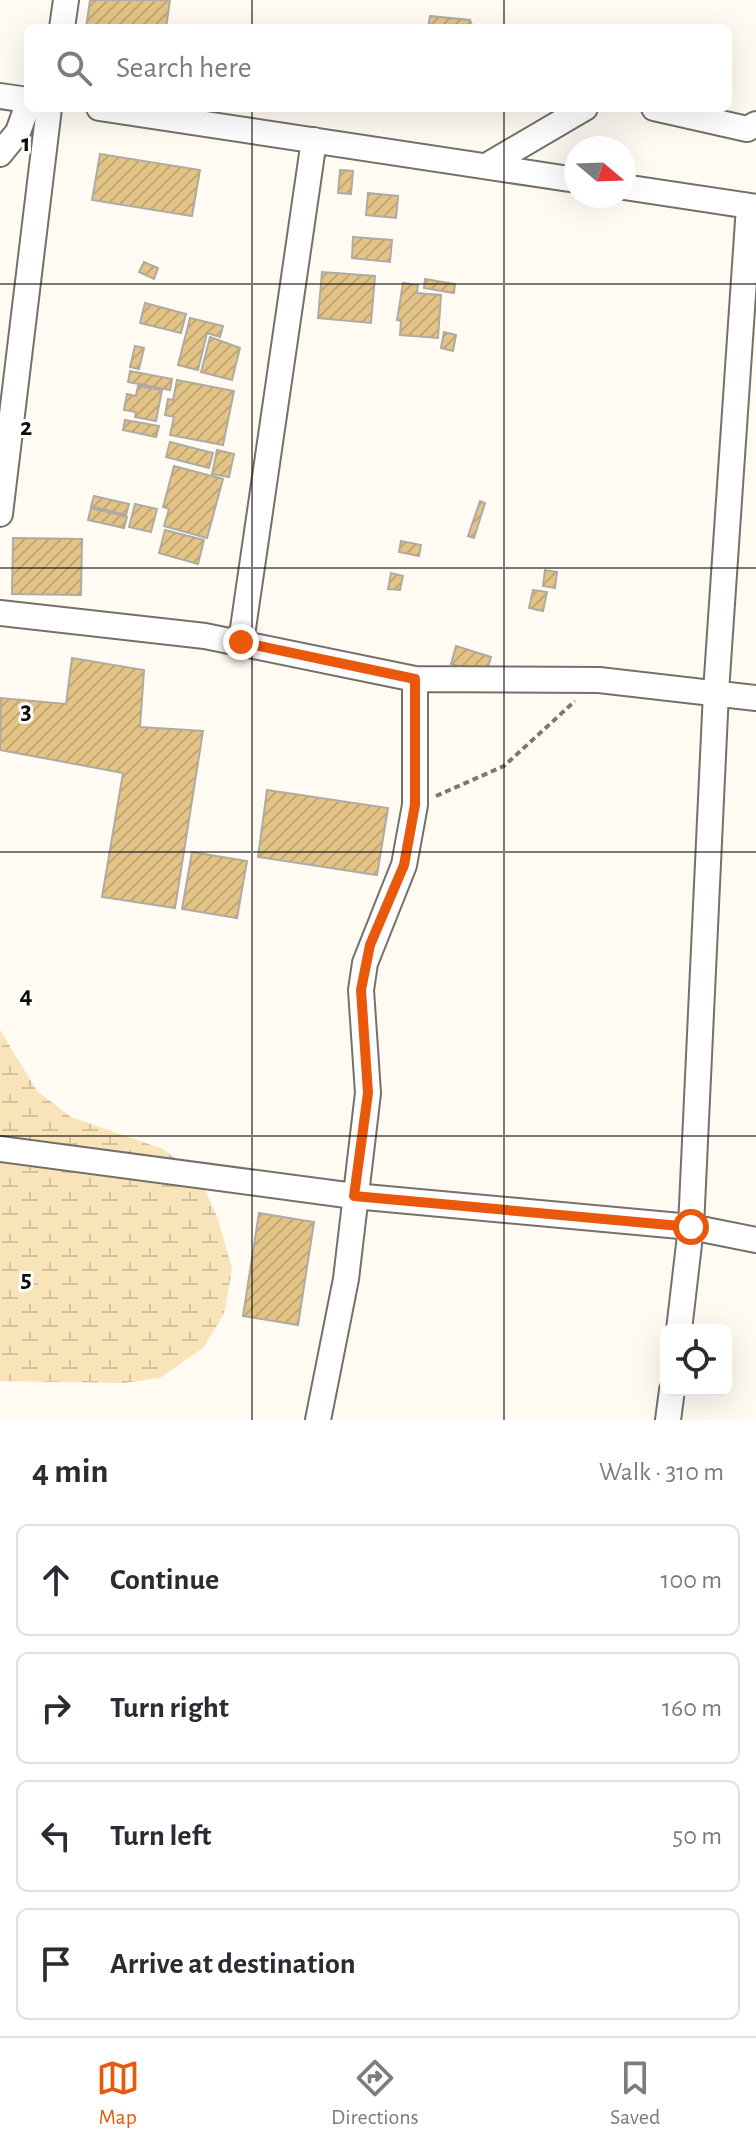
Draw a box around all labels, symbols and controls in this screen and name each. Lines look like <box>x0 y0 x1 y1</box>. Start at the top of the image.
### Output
search box <box>24 24 732 112</box>
icon: search <box>52 46 96 90</box>
text: Search here <box>116 53 252 83</box>
text: 1 <box>21 130 31 156</box>
north arrow <box>564 136 636 208</box>
text: 2 <box>20 414 32 440</box>
route end <box>223 624 259 660</box>
text: 3 <box>20 698 32 724</box>
text: 4 <box>19 982 33 1008</box>
route start <box>673 1209 709 1245</box>
text: 5 <box>20 1266 32 1292</box>
map controls <box>660 1324 732 1396</box>
button: locate <box>660 1324 732 1396</box>
text: 4 min <box>32 1455 109 1489</box>
text: Walk · 310 m <box>599 1459 724 1485</box>
icon: ahead <box>34 1558 78 1602</box>
text: Continue <box>110 1565 219 1595</box>
text: 100 m <box>661 1567 722 1593</box>
icon: right <box>34 1686 78 1730</box>
text: Turn right <box>110 1693 229 1723</box>
text: 160 m <box>662 1695 722 1721</box>
icon: left <box>34 1814 78 1858</box>
text: Turn left <box>110 1821 211 1851</box>
text: 50 m <box>672 1823 722 1849</box>
icon: arrive <box>34 1942 78 1986</box>
text: Arrive at destination <box>110 1949 356 1979</box>
tab: Map <box>96 2056 140 2130</box>
tab: Directions <box>331 2056 419 2130</box>
tab: Saved <box>610 2056 660 2130</box>

